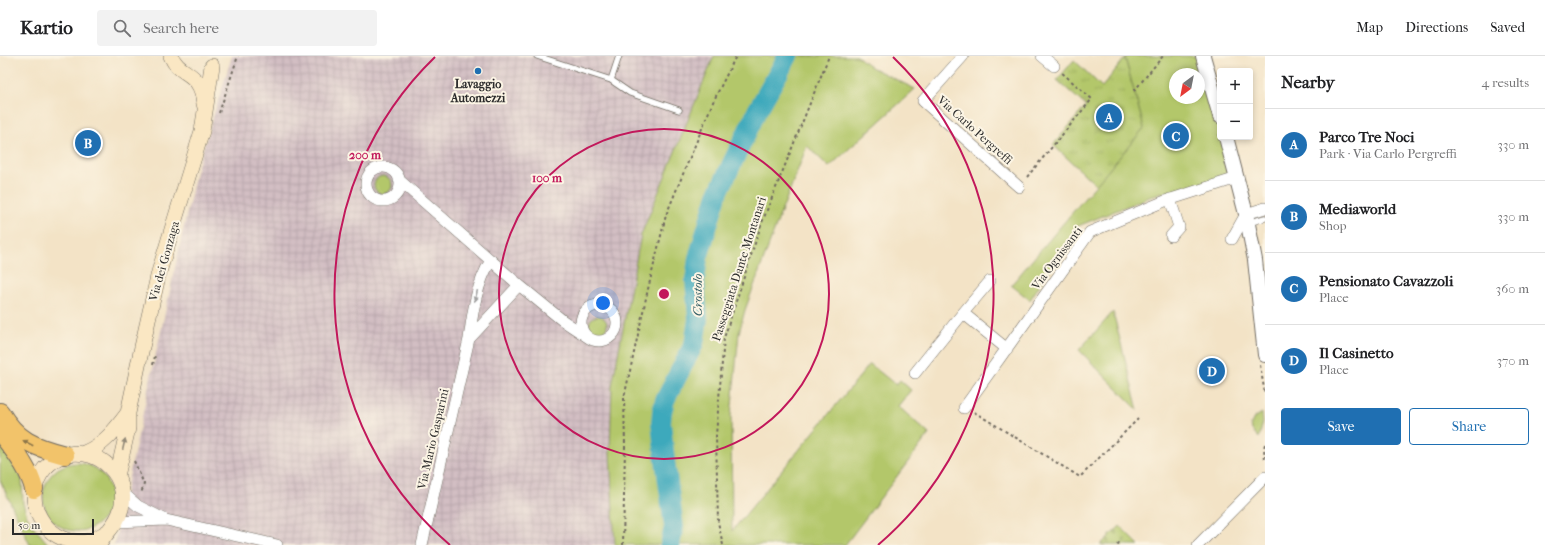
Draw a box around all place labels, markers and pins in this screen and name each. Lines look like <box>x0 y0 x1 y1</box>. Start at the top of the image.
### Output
marker: Lavaggio Automezzi <box>473 66 483 76</box>
place label: Lavaggio Automezzi <box>450 77 506 105</box>
pin: A <box>1096 102 1122 132</box>
pin: C <box>1163 121 1189 151</box>
pin: B <box>75 128 101 158</box>
centre of rings <box>657 287 671 301</box>
pin: D <box>1199 356 1225 386</box>

